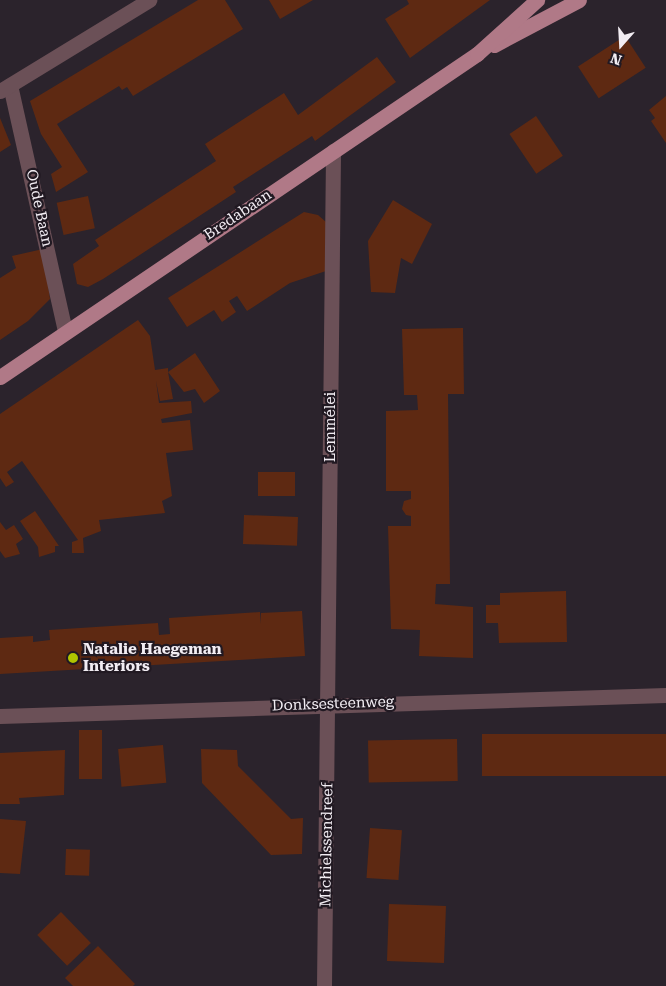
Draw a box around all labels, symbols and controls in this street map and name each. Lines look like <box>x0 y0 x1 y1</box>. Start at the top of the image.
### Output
north arrow <box>596 20 646 70</box>
text: N <box>608 50 624 69</box>
street label: Oude Baan <box>22 168 56 248</box>
street label: Bredabaan <box>201 186 275 244</box>
street label: Lemmélei <box>322 392 340 462</box>
place label: Natalie Haegeman Interiors <box>83 640 221 675</box>
marker: Natalie Haegeman Interiors <box>67 652 79 664</box>
street label: Donksesteenweg <box>272 693 394 715</box>
street label: Michielssendreef <box>317 783 337 907</box>

